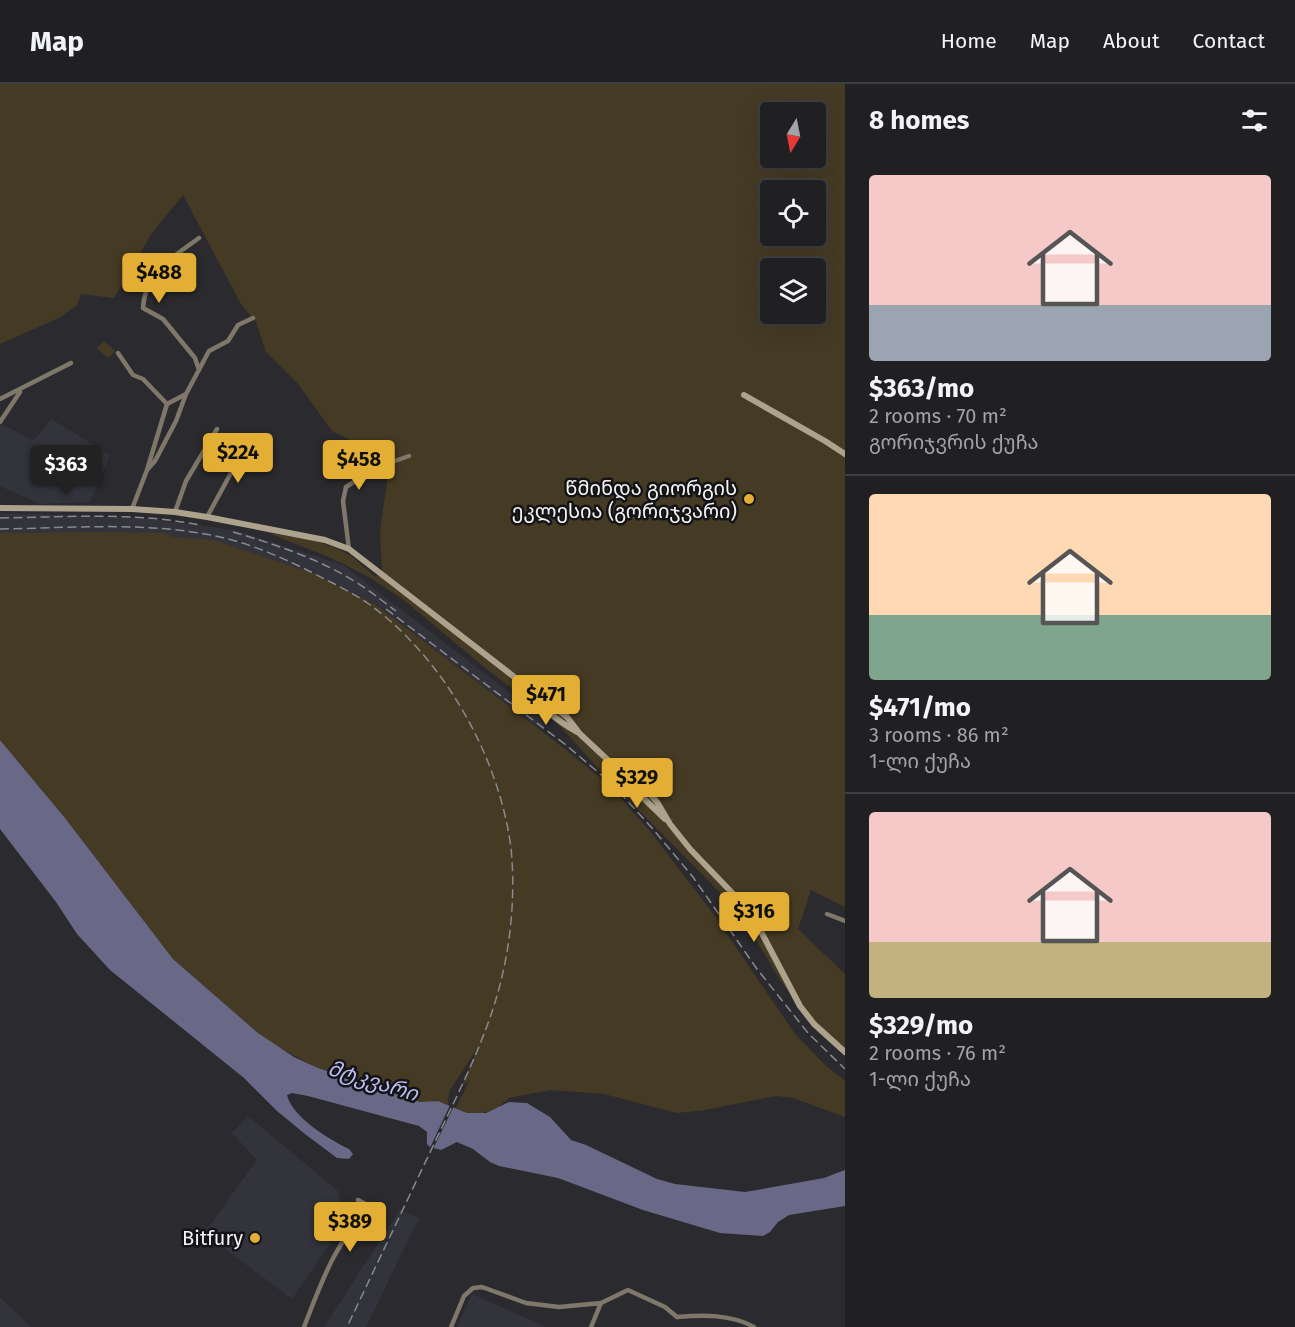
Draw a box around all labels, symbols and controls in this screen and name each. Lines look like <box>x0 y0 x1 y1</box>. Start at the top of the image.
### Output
text: Map <box>30 25 84 58</box>
text: Home <box>941 28 997 54</box>
text: Map <box>1030 28 1070 54</box>
text: About <box>1103 28 1160 54</box>
text: Contact <box>1193 28 1265 54</box>
north arrow <box>760 102 826 168</box>
map controls <box>760 102 826 324</box>
icon: filters <box>1238 104 1271 137</box>
text: 8 homes <box>869 105 969 136</box>
button: locate <box>760 180 826 246</box>
icon: home <box>1016 214 1124 322</box>
pin: $488 <box>123 253 195 304</box>
button: layers <box>760 258 826 324</box>
text: $488 <box>136 260 182 284</box>
text: $363/mo <box>869 373 974 404</box>
text: 2 rooms · 70 m² <box>869 404 1007 428</box>
text: გორიჯვრის ქუჩა <box>869 430 1039 454</box>
pin: $224 <box>202 433 274 484</box>
text: $224 <box>217 440 259 464</box>
pin: $458 <box>323 440 395 491</box>
pin: $363 <box>30 445 102 496</box>
text: $458 <box>337 447 381 471</box>
text: $363 <box>45 452 87 476</box>
place label: წმინდა გიორგის ეკლესია (გორიჯვარი) <box>512 476 737 524</box>
marker: წმინდა გიორგის ეკლესია (გორიჯვარი) <box>742 492 756 506</box>
icon: home <box>1016 533 1124 641</box>
pin: $471 <box>510 675 582 726</box>
text: $471 <box>526 682 566 706</box>
text: $471/mo <box>869 692 971 723</box>
text: 3 rooms · 86 m² <box>869 723 1009 747</box>
text: 1-ლი ქუჩა <box>869 749 971 773</box>
pin: $329 <box>601 758 673 809</box>
text: $329 <box>616 765 658 789</box>
icon: home <box>1016 851 1124 959</box>
pin: $316 <box>718 892 790 943</box>
text: $316 <box>733 899 775 923</box>
text: $329/mo <box>869 1010 973 1041</box>
text: 2 rooms · 76 m² <box>869 1041 1006 1065</box>
water label: მტკვარი <box>325 1055 422 1107</box>
text: 1-ლი ქუჩა <box>869 1067 971 1091</box>
pin: $389 <box>314 1202 386 1253</box>
text: $389 <box>328 1209 372 1233</box>
place label: Bitfury <box>182 1226 243 1250</box>
marker: Bitfury <box>248 1231 262 1245</box>

